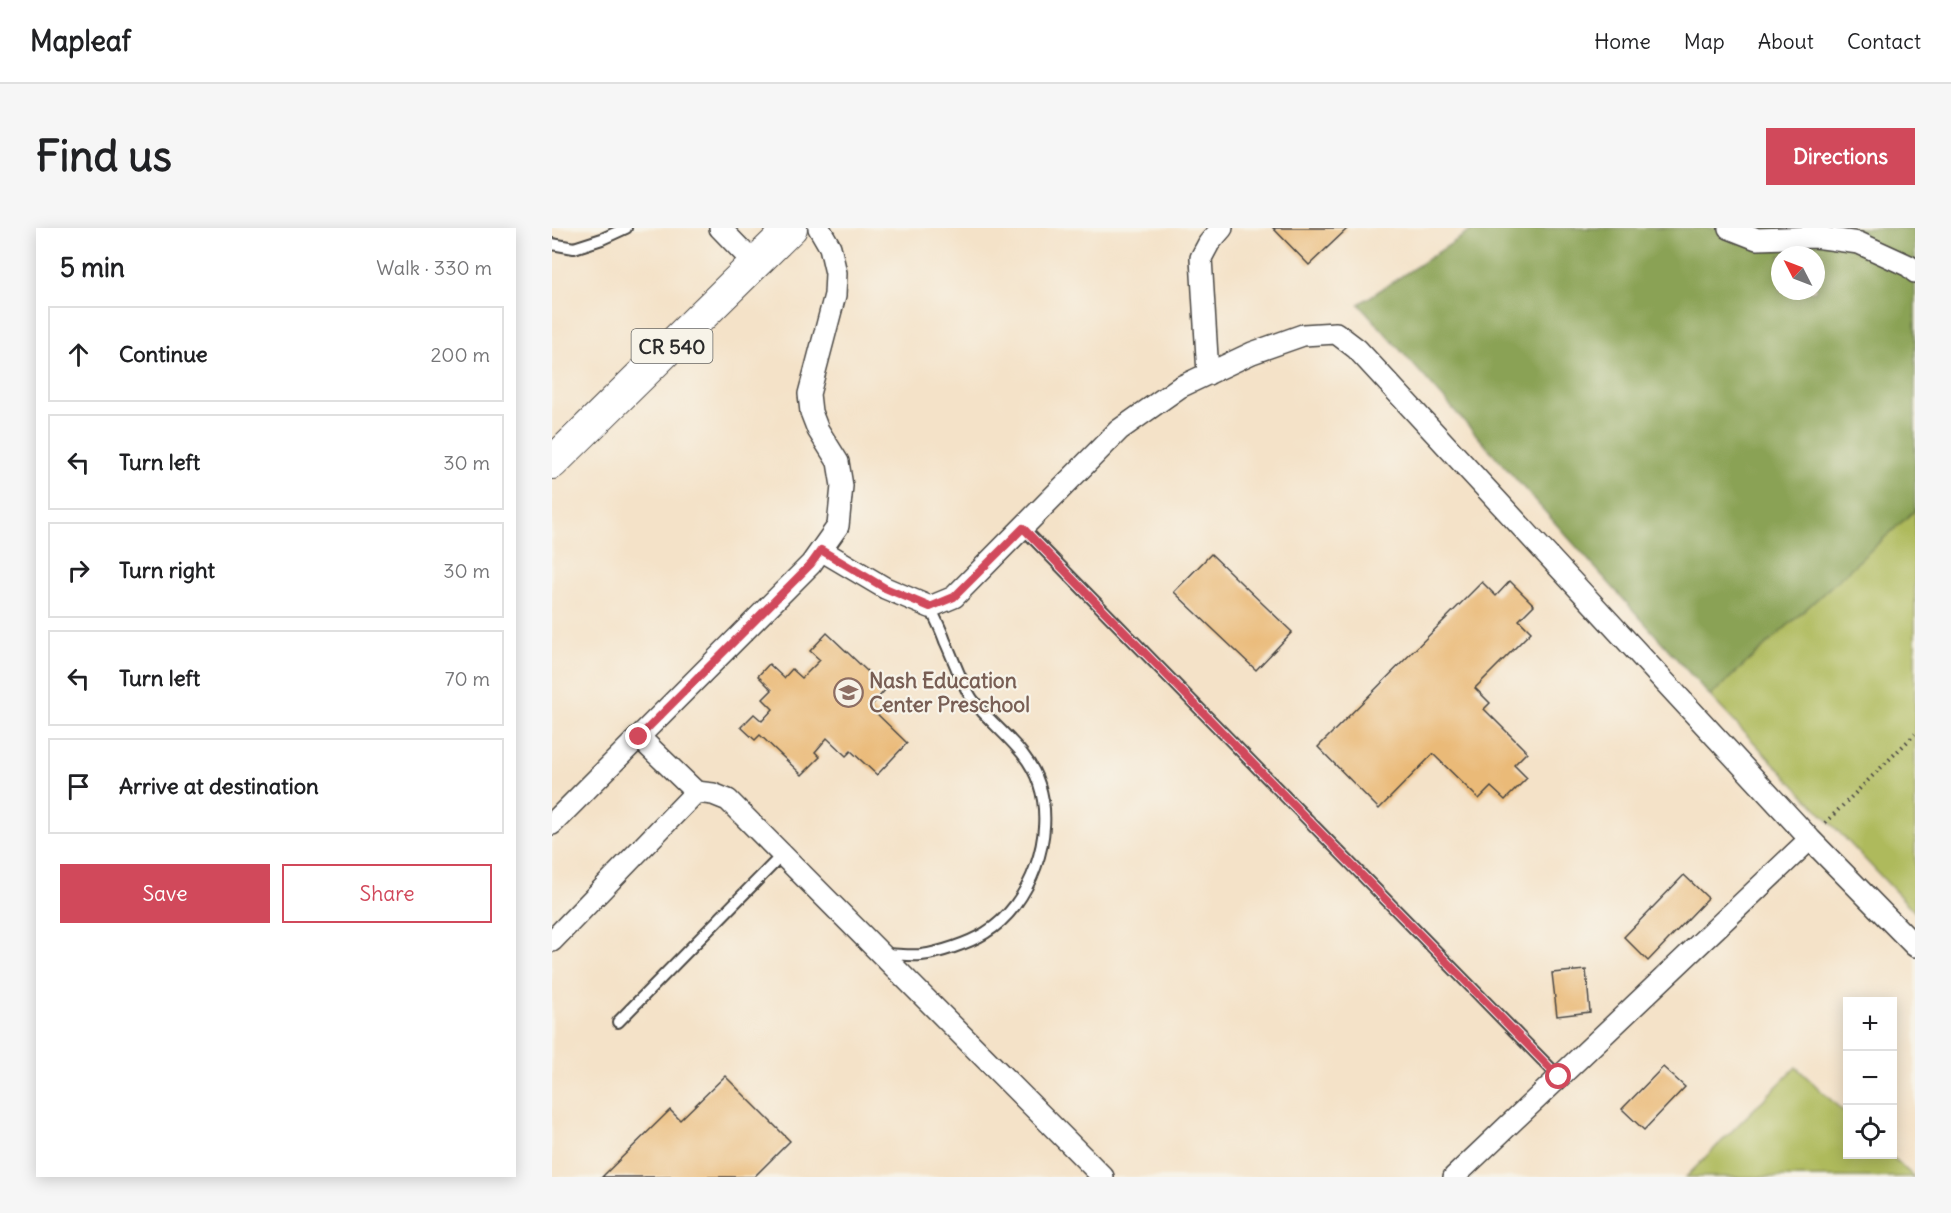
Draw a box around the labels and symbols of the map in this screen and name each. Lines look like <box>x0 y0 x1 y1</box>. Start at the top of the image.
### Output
north arrow <box>1771 246 1825 300</box>
road number: CR 540 <box>632 329 712 363</box>
place label: Nash Education Center Preschool <box>869 667 1030 718</box>
school or university icon: Nash Education Center Preschool <box>832 676 864 708</box>
route end <box>625 723 651 749</box>
route start <box>1545 1063 1571 1089</box>

